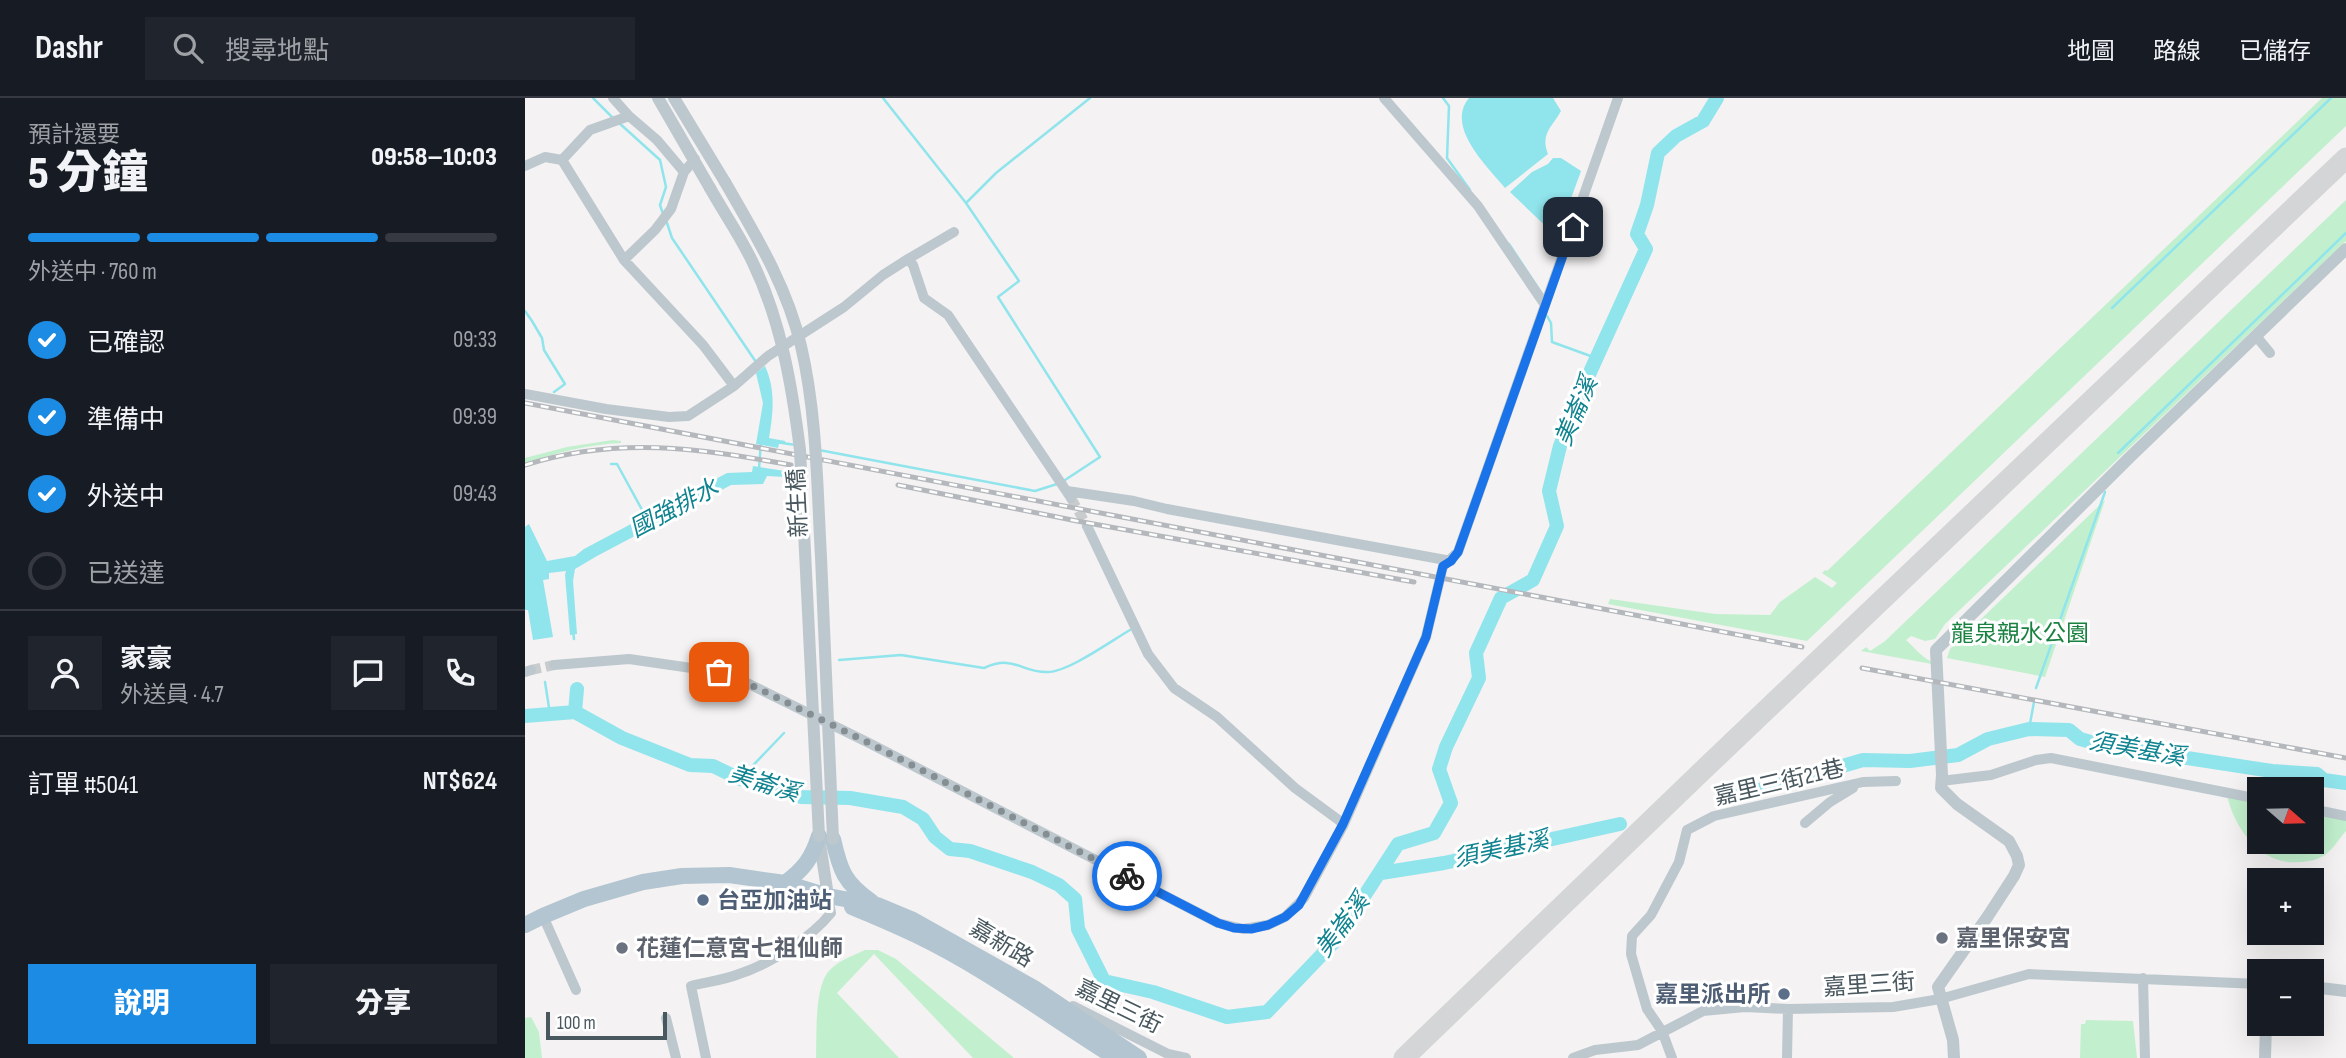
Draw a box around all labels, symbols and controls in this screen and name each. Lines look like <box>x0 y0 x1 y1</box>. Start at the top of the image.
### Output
search box <box>145 17 635 80</box>
text: Dashr <box>35 28 103 68</box>
icon: search <box>169 29 207 67</box>
text: 搜尋地點 <box>225 36 329 67</box>
text: 地圖 <box>2067 37 2115 66</box>
text: 路線 <box>2153 37 2201 66</box>
text: 已儲存 <box>2239 37 2311 66</box>
text: 預計還要 <box>28 121 120 149</box>
text: 09:58–10:03 <box>371 142 497 173</box>
text: 5 分鐘 <box>28 147 148 202</box>
pin <box>1543 197 1603 257</box>
icon: home <box>1554 208 1592 246</box>
text: 外送中 · 760 m <box>28 258 157 286</box>
icon: check <box>28 321 66 359</box>
text: 09:33 <box>453 326 497 354</box>
text: 已確認 <box>87 328 165 359</box>
water label: 美崙溪 <box>1549 370 1605 450</box>
icon: check <box>28 398 66 436</box>
text: 09:39 <box>452 403 497 431</box>
text: 準備中 <box>87 405 165 436</box>
street label: 新生橋 <box>782 468 814 538</box>
water label: 國強排水 <box>625 473 724 544</box>
icon: check <box>28 475 66 513</box>
text: 09:43 <box>453 480 497 508</box>
text: 外送中 <box>87 482 165 513</box>
text: 已送達 <box>87 559 165 590</box>
park label: 龍泉親水公園 <box>1951 620 2089 648</box>
button: person <box>28 636 102 710</box>
button: chat <box>331 636 405 710</box>
button: phone <box>423 636 497 710</box>
pin <box>689 642 749 702</box>
text: 家豪 <box>120 644 172 675</box>
icon: bag <box>700 653 738 691</box>
text: 外送員 · 4.7 <box>120 681 223 709</box>
water label: 須美基溪 <box>2087 727 2190 773</box>
street label: 嘉里三街21巷 <box>1711 754 1847 812</box>
water label: 美崙溪 <box>725 759 805 809</box>
text: NT$624 <box>423 766 497 797</box>
text: 訂單 #5041 <box>28 770 138 801</box>
north arrow <box>2247 777 2324 854</box>
map controls <box>2247 777 2324 1036</box>
water label: 須美基溪 <box>1451 825 1554 874</box>
courier <box>1092 841 1162 911</box>
icon: bike <box>1108 857 1146 895</box>
button: + <box>2247 868 2324 945</box>
water label: 美崙溪 <box>1309 885 1377 963</box>
place label: 台亞加油站 <box>717 887 832 915</box>
marker: 台亞加油站 <box>695 892 711 908</box>
street label: 嘉新路 <box>965 914 1038 974</box>
place label: 嘉里保安宮 <box>1956 925 2071 953</box>
marker: 嘉里保安宮 <box>1934 930 1950 946</box>
place label: 花蓮仁意宮七祖仙師 <box>636 935 843 963</box>
marker: 花蓮仁意宮七祖仙師 <box>614 940 630 956</box>
button: − <box>2247 959 2324 1036</box>
button: 說明 <box>28 964 256 1044</box>
button: 分享 <box>270 964 497 1044</box>
street label: 嘉里三街 <box>1822 968 1916 1002</box>
street label: 嘉里三街 <box>1071 974 1166 1040</box>
place label: 嘉里派出所 <box>1655 981 1770 1009</box>
marker: 嘉里派出所 <box>1776 986 1792 1002</box>
scale bar <box>546 1009 667 1041</box>
text: 100 m <box>557 1012 596 1035</box>

